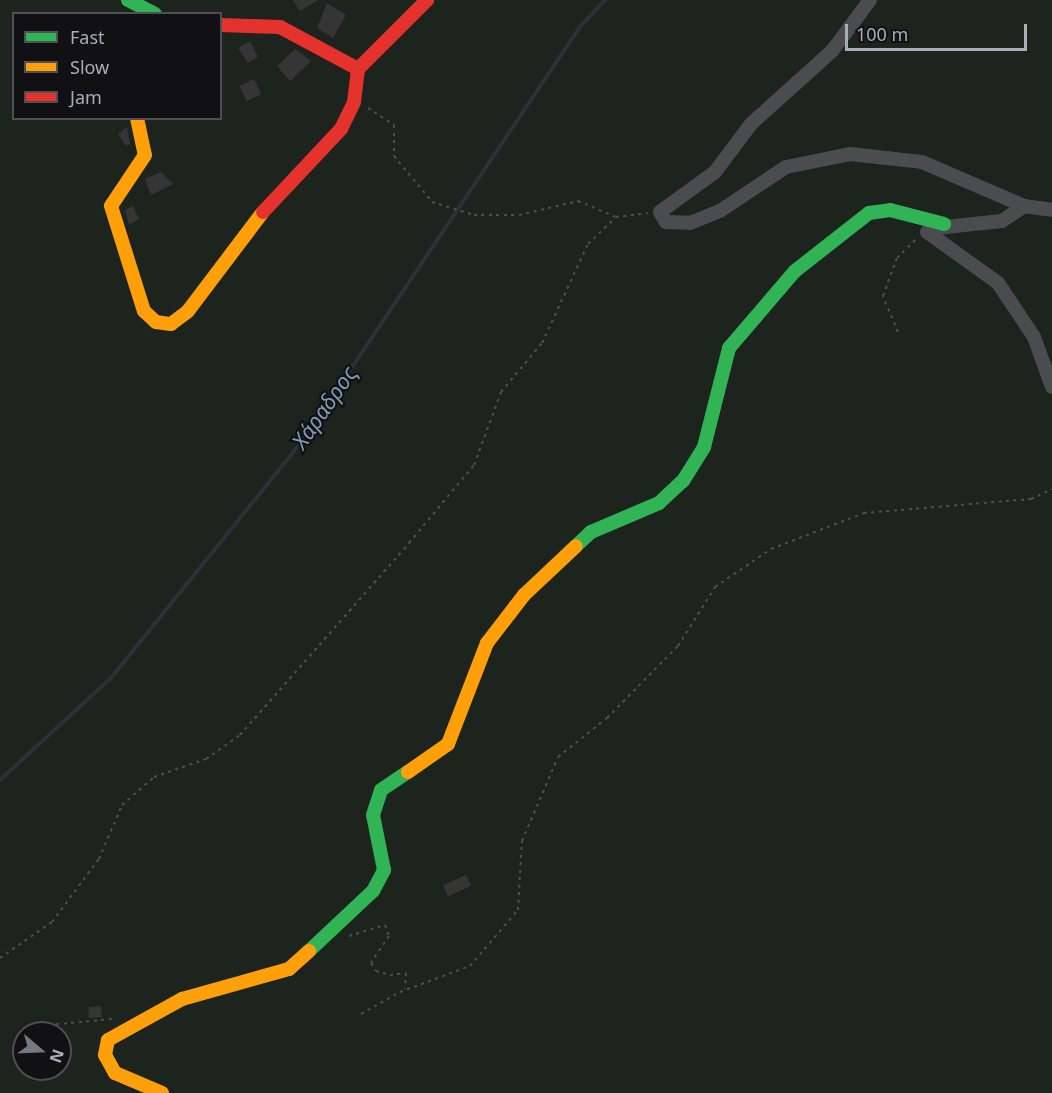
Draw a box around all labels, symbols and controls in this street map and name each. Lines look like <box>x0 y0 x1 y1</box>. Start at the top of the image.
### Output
legend <box>12 12 222 120</box>
scale bar <box>848 12 1030 50</box>
text: 100 m <box>856 22 908 46</box>
text: Fast <box>70 25 105 49</box>
text: Slow <box>70 55 109 79</box>
text: Jam <box>70 85 102 109</box>
water label: Χάραδρος <box>286 361 362 453</box>
north arrow <box>12 1021 72 1081</box>
text: N <box>45 1046 70 1066</box>

